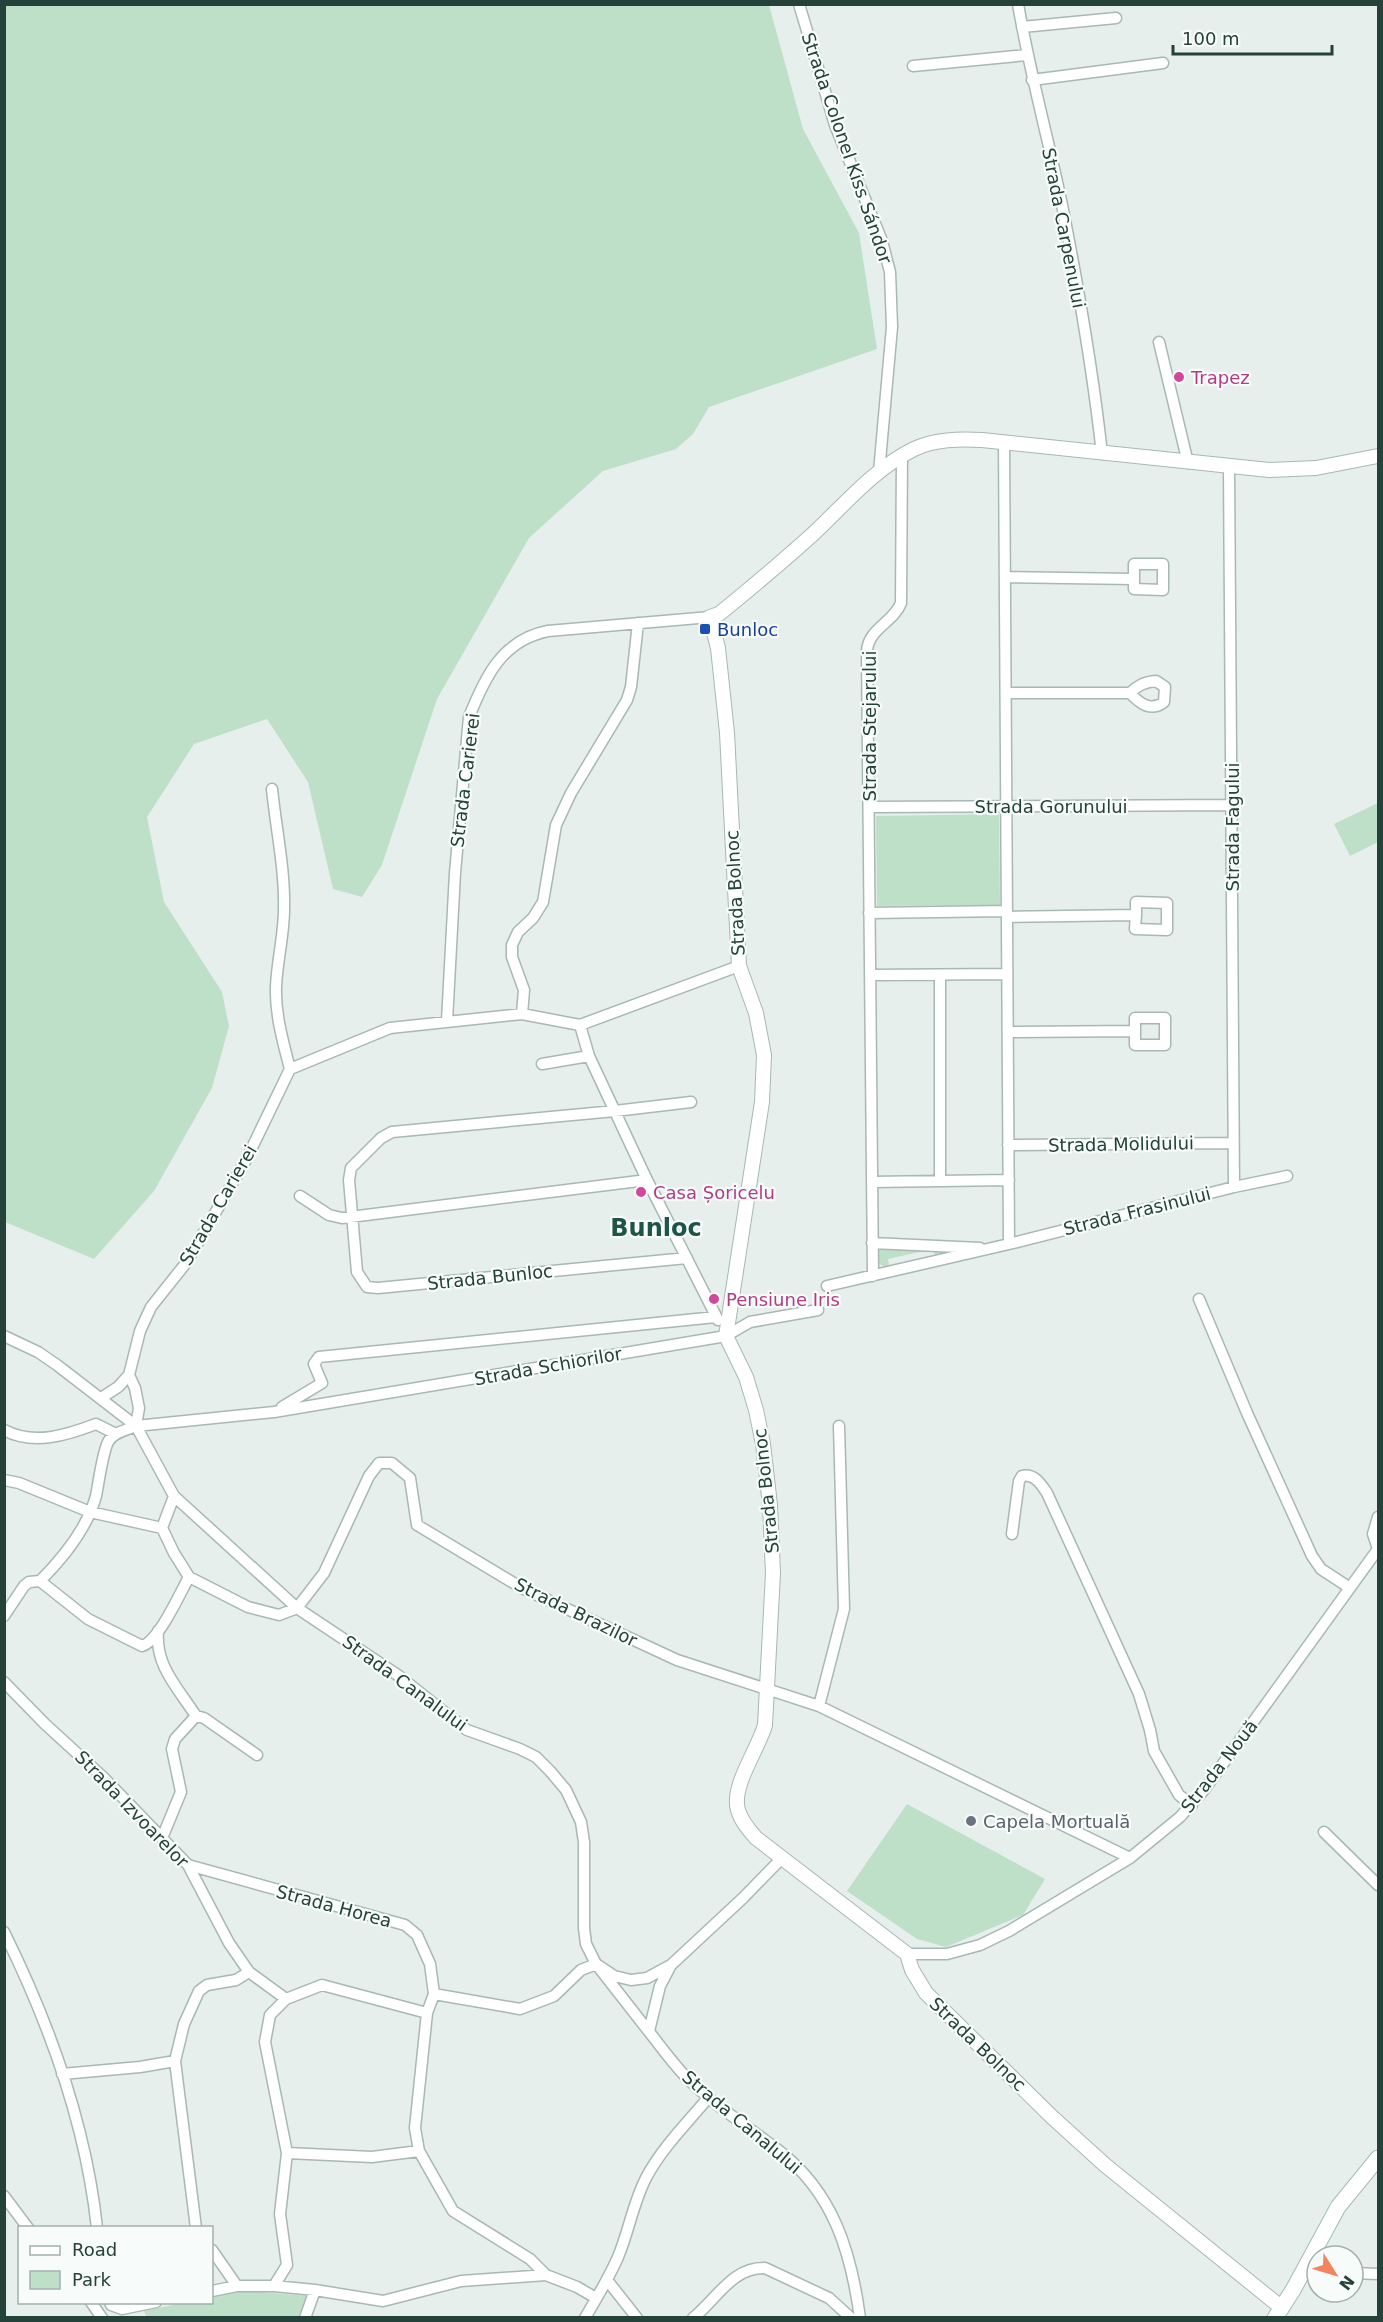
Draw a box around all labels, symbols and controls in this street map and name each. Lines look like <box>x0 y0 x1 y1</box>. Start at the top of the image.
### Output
scale bar <box>1173 18 1332 56</box>
text: 100 m <box>1182 28 1240 49</box>
street label: Strada Colonel Kiss Sándor <box>798 30 897 267</box>
street label: Strada Carpenului <box>1038 146 1090 310</box>
place label: Trapez <box>1190 367 1250 388</box>
marker: Trapez <box>1172 370 1186 384</box>
place label: Bunloc <box>717 619 778 640</box>
marker: Bunloc <box>698 622 712 636</box>
street label: Strada Stejarului <box>859 651 880 801</box>
street label: Strada Carierei <box>446 712 484 848</box>
street label: Strada Fagului <box>1222 762 1243 892</box>
street label: Strada Gorunului <box>974 796 1128 817</box>
street label: Strada Bolnoc <box>721 830 749 956</box>
street label: Strada Molidului <box>1048 1132 1194 1156</box>
street label: Strada Carierei <box>175 1141 261 1269</box>
place label: Casa Șoricelu <box>653 1182 775 1203</box>
street label: Strada Frasinului <box>1061 1183 1213 1239</box>
marker: Casa Șoricelu <box>634 1185 648 1199</box>
district label: Bunloc <box>610 1214 702 1242</box>
street label: Strada Bunloc <box>426 1260 554 1294</box>
place label: Pensiune Iris <box>726 1289 840 1310</box>
marker: Pensiune Iris <box>707 1292 721 1306</box>
street label: Strada Schiorilor <box>472 1343 624 1389</box>
street label: Strada Bolnoc <box>749 1427 783 1555</box>
street label: Strada Brazilor <box>511 1573 641 1651</box>
street label: Strada Canalului <box>339 1631 471 1735</box>
street label: Strada Nouă <box>1176 1715 1262 1817</box>
street label: Strada Izvoarelor <box>71 1746 193 1872</box>
place label: Capela Mortuală <box>983 1811 1130 1832</box>
marker: Capela Mortuală <box>964 1814 978 1828</box>
street label: Strada Horea <box>274 1880 394 1932</box>
street label: Strada Bolnoc <box>925 1993 1031 2095</box>
street label: Strada Canalului <box>678 2066 806 2178</box>
legend <box>18 2226 213 2304</box>
text: Road <box>72 2239 117 2260</box>
north arrow <box>1305 2244 1365 2304</box>
text: Park <box>72 2269 111 2290</box>
text: N <box>1335 2272 1358 2294</box>

